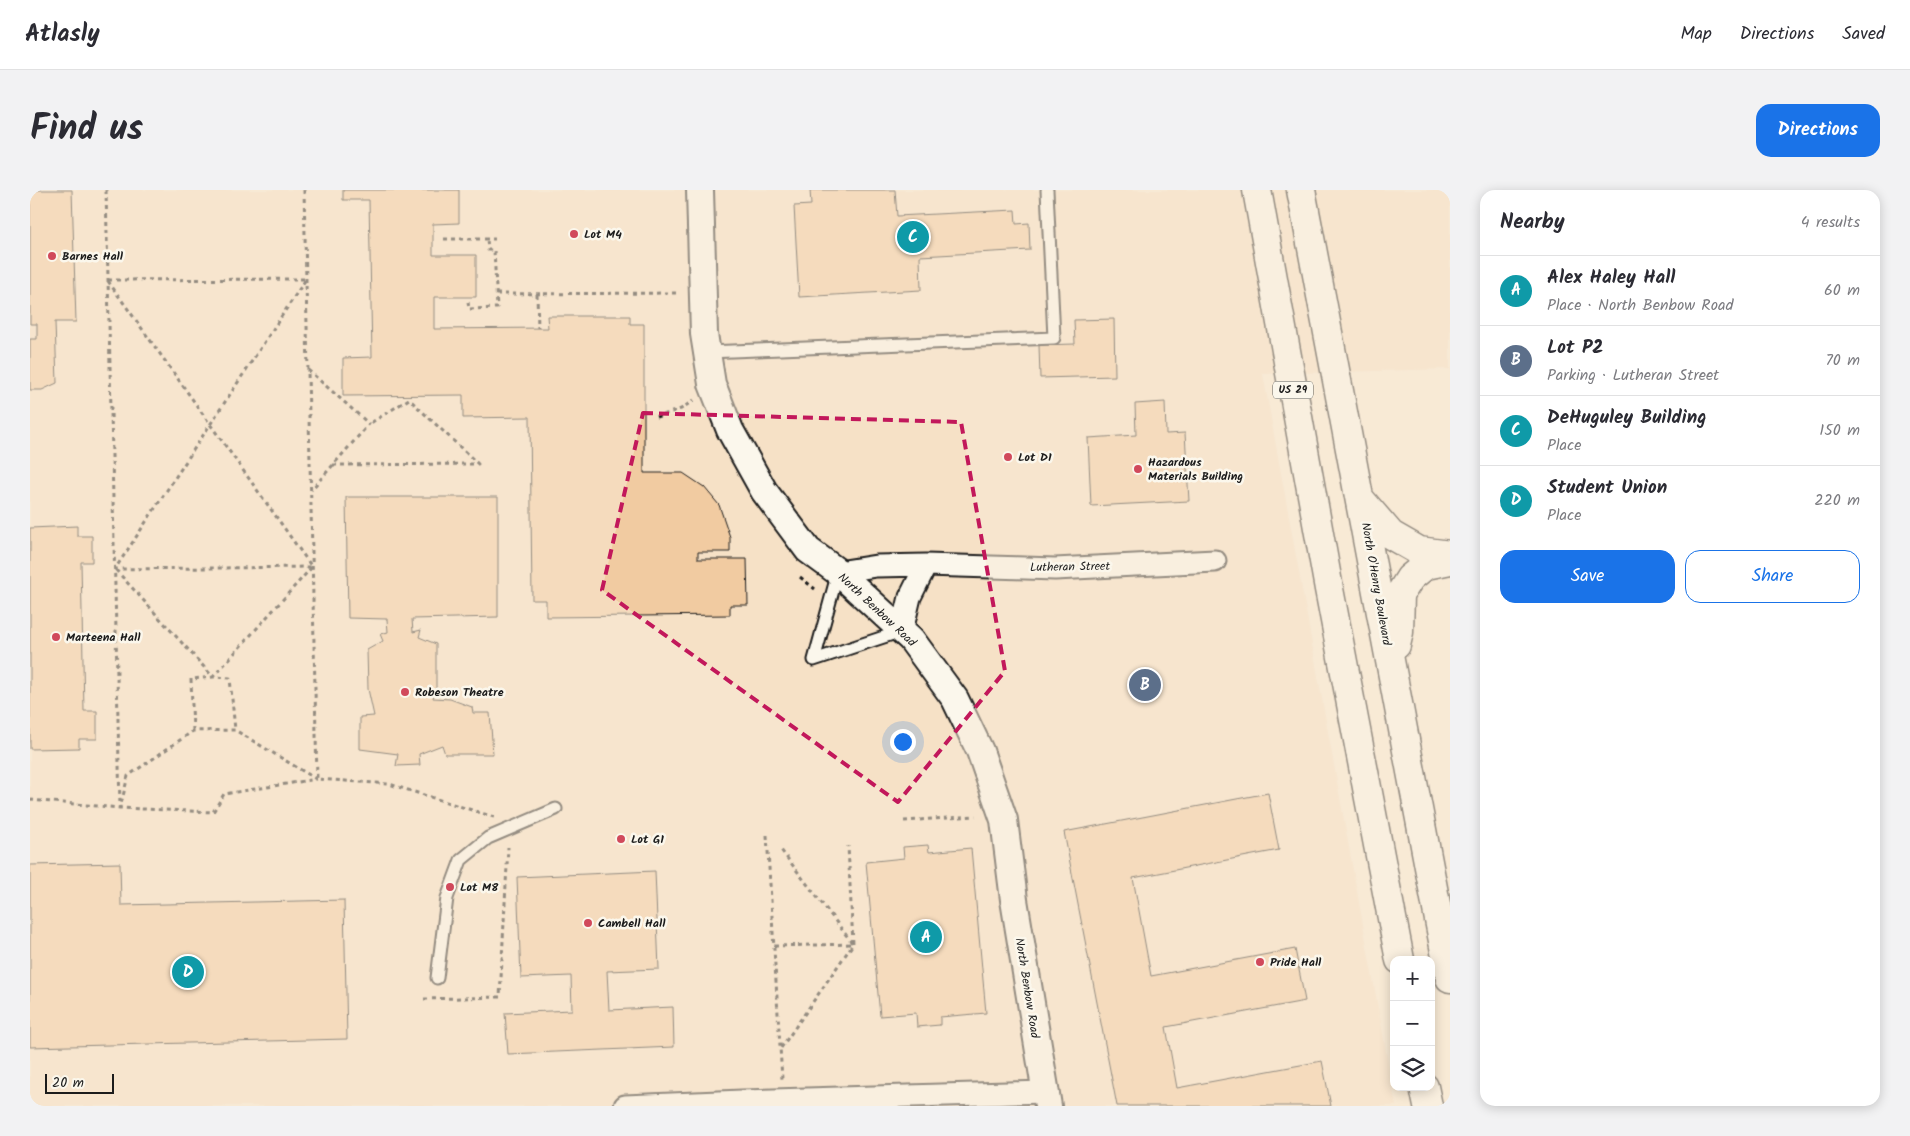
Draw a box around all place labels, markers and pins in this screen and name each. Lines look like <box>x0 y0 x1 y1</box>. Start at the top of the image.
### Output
pin: C <box>897 218 929 256</box>
place label: Lot M4 <box>584 225 622 244</box>
marker: Lot M4 <box>568 228 580 240</box>
place label: Barnes Hall <box>62 247 124 266</box>
marker: Barnes Hall <box>46 250 58 262</box>
place label: Lot D1 <box>1018 448 1052 467</box>
marker: Lot D1 <box>1002 451 1014 463</box>
place label: Hazardous Materials Building <box>1148 453 1243 486</box>
marker: Hazardous Materials Building <box>1132 463 1144 475</box>
place label: Marteena Hall <box>66 628 141 647</box>
marker: Marteena Hall <box>50 631 62 643</box>
pin: B <box>1129 666 1161 704</box>
place label: Robeson Theatre <box>415 683 504 702</box>
marker: Robeson Theatre <box>399 686 411 698</box>
place label: Lot G1 <box>631 830 664 849</box>
marker: Lot G1 <box>615 833 627 845</box>
place label: Lot M8 <box>460 878 499 897</box>
marker: Lot M8 <box>444 881 456 893</box>
place label: Cambell Hall <box>598 914 666 933</box>
marker: Cambell Hall <box>582 917 594 929</box>
pin: A <box>910 918 942 956</box>
pin: D <box>172 953 204 991</box>
place label: Pride Hall <box>1270 953 1322 972</box>
marker: Pride Hall <box>1254 956 1266 968</box>

